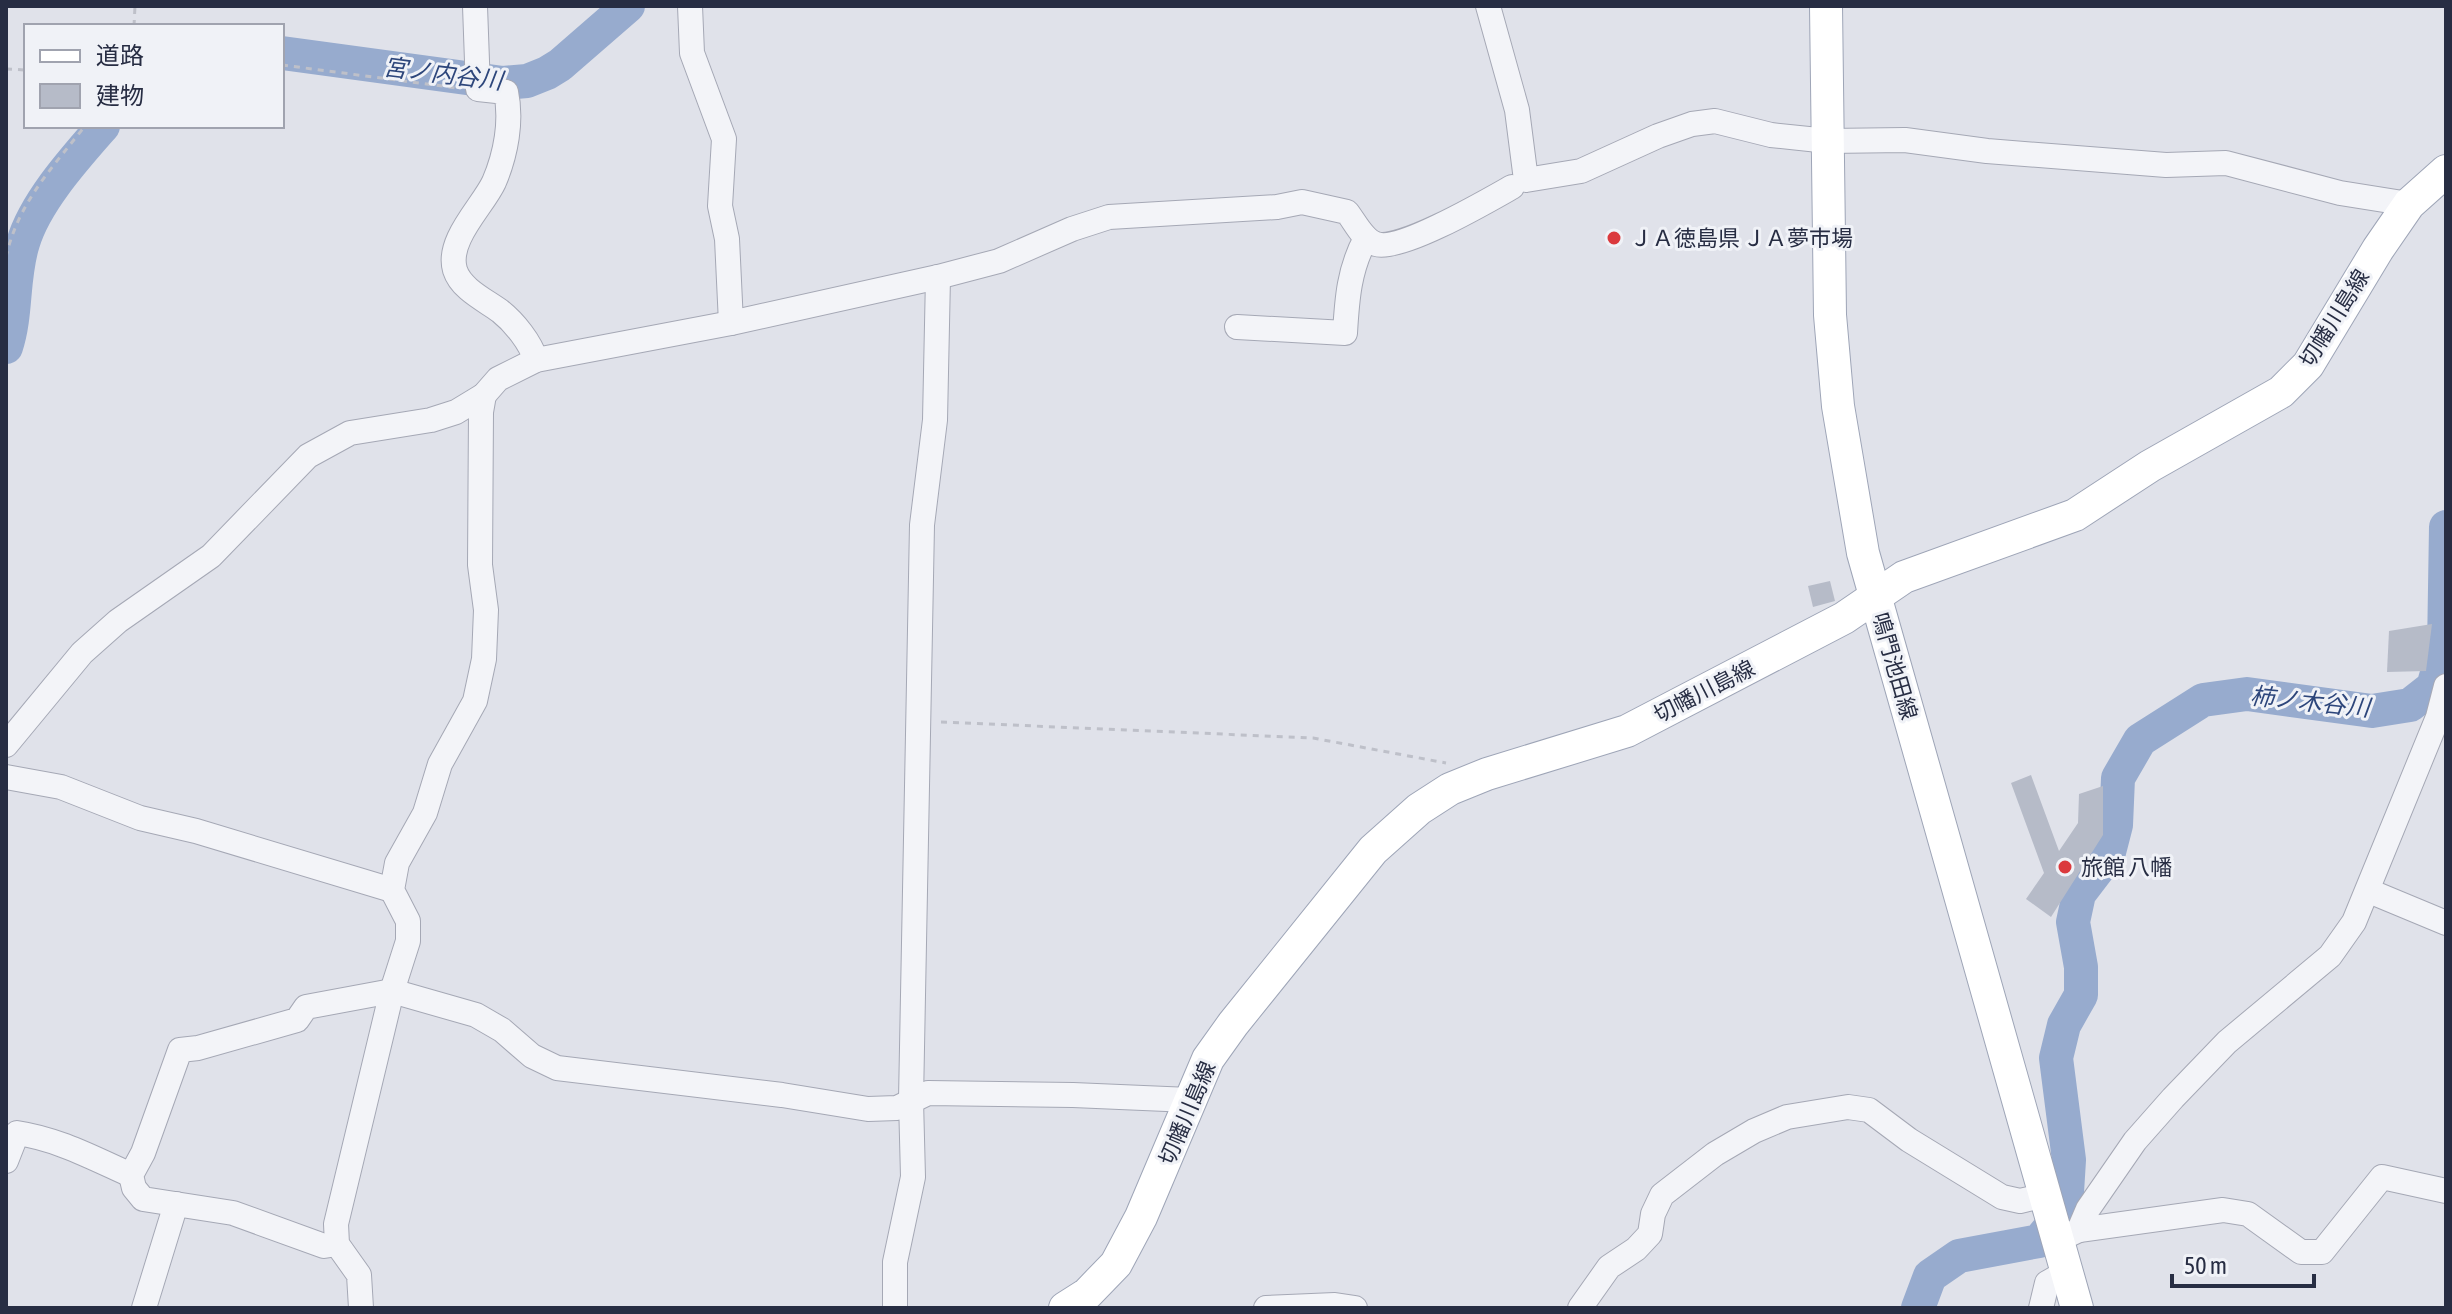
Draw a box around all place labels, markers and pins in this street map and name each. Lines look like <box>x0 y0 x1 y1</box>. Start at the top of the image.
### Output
place label: ＪＡ徳島県 ＪＡ夢市場 <box>1630 225 1853 251</box>
marker: ＪＡ徳島県 ＪＡ夢市場 <box>1605 229 1623 247</box>
place label: 旅館 八幡 <box>2081 854 2172 880</box>
marker: 旅館 八幡 <box>2056 858 2074 876</box>

